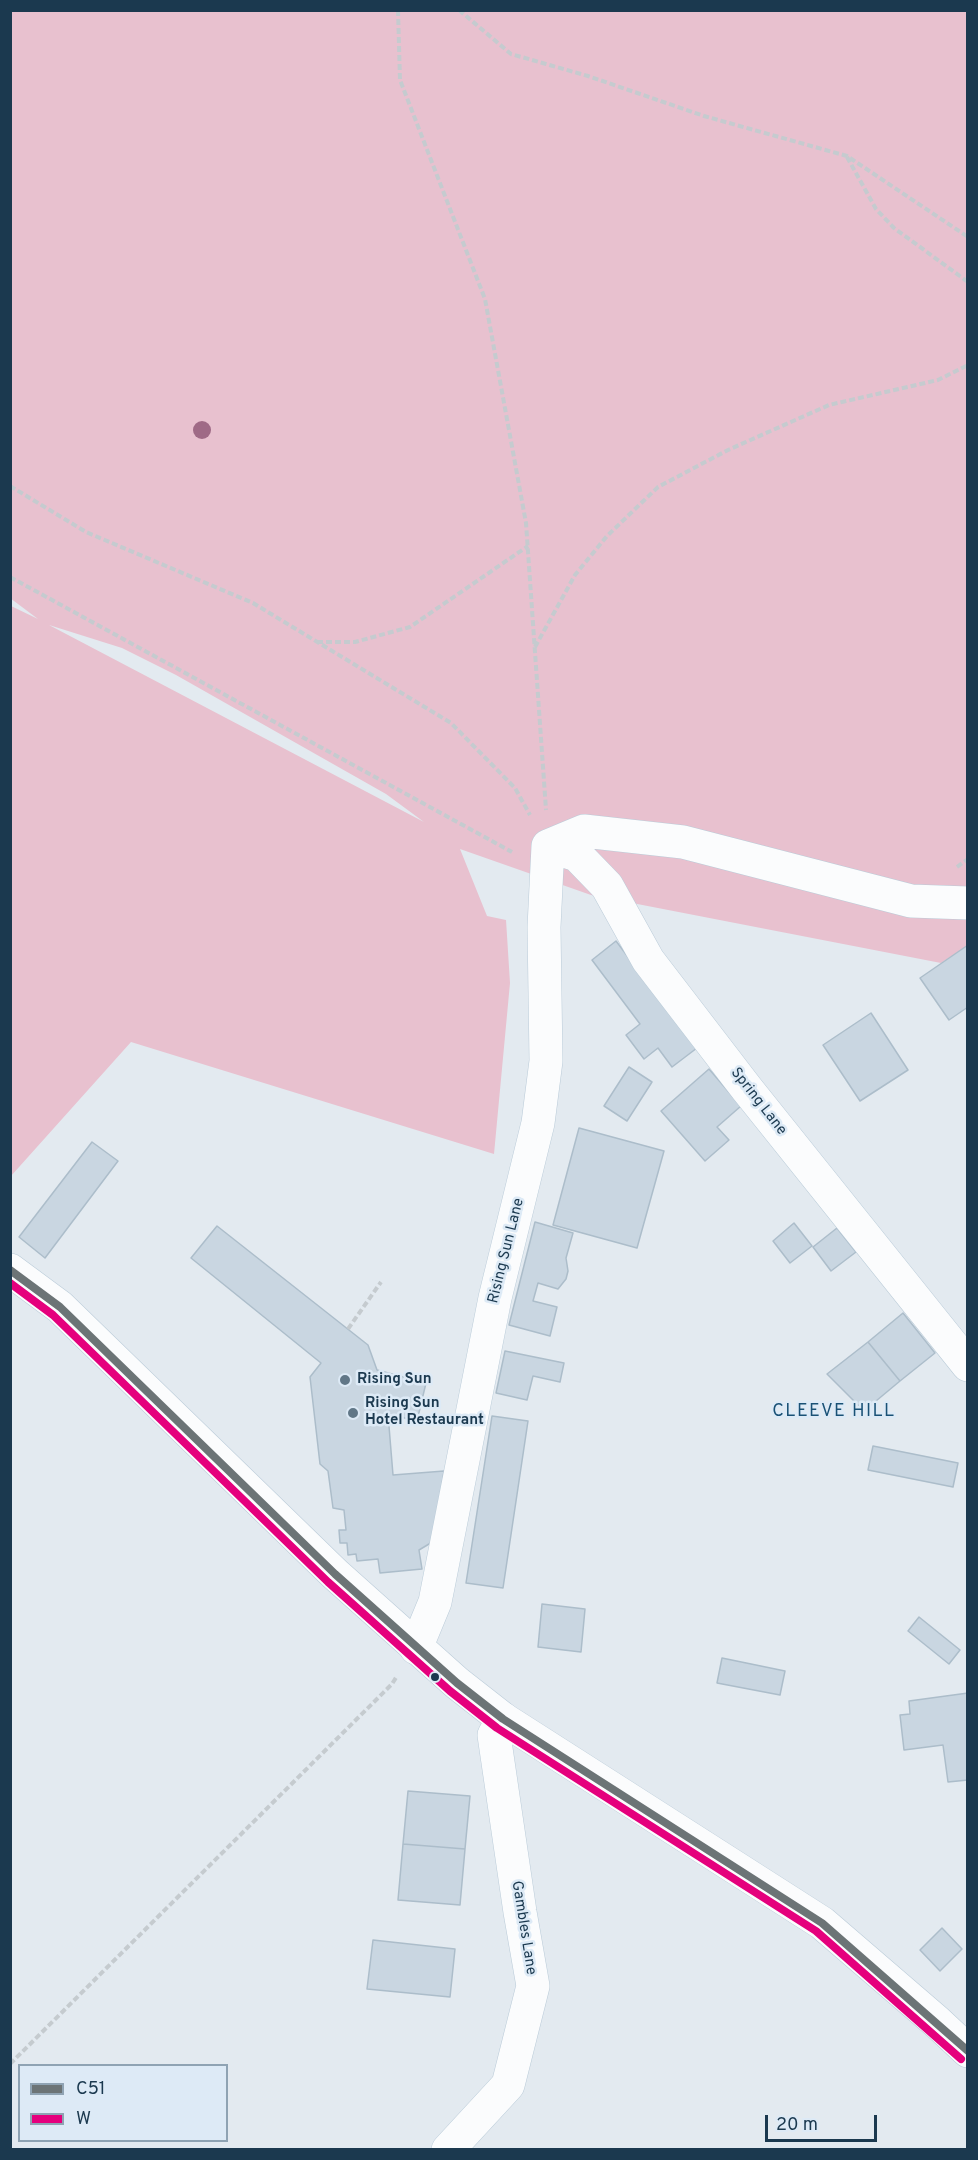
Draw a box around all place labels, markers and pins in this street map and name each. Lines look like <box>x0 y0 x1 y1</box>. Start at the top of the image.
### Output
place label: Rising Sun <box>357 1371 432 1389</box>
marker: Rising Sun <box>338 1373 352 1387</box>
place label: Rising Sun Hotel Restaurant <box>365 1395 484 1430</box>
marker: Rising Sun Hotel Restaurant <box>346 1406 360 1420</box>
unlabelled marker <box>429 1671 441 1683</box>

